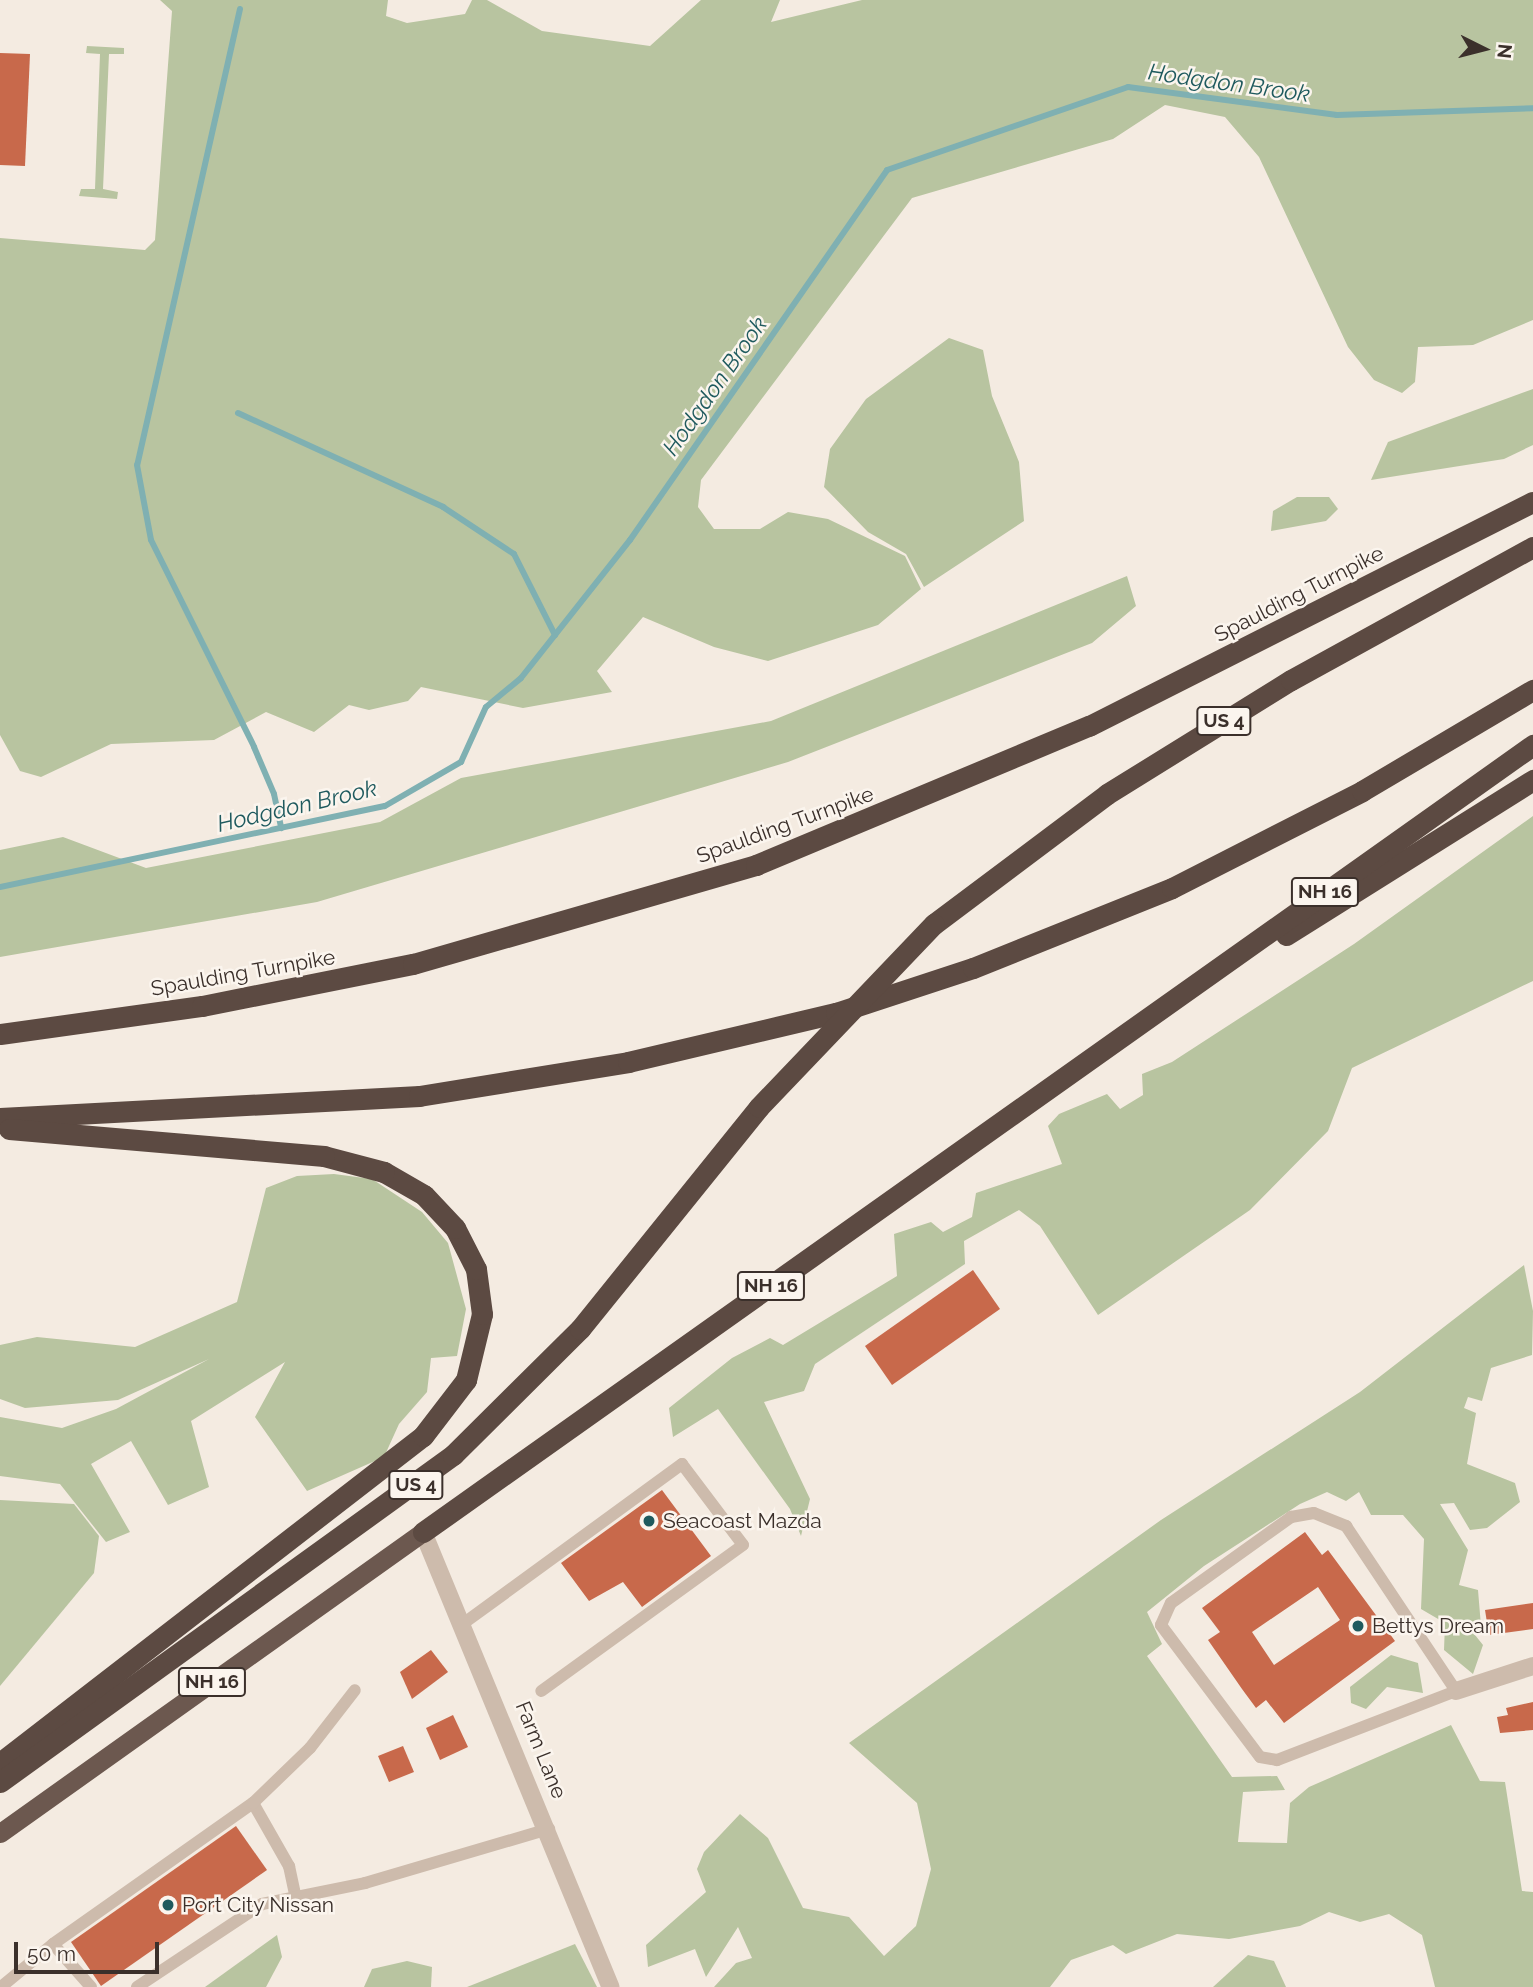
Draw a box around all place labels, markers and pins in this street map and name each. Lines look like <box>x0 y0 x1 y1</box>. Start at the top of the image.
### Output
place label: Seacoast Mazda <box>663 1508 822 1534</box>
marker: Seacoast Mazda <box>641 1513 657 1529</box>
place label: Bettys Dream <box>1372 1613 1504 1639</box>
marker: Bettys Dream <box>1350 1618 1366 1634</box>
place label: Port City Nissan <box>182 1892 335 1918</box>
marker: Port City Nissan <box>160 1897 176 1913</box>

